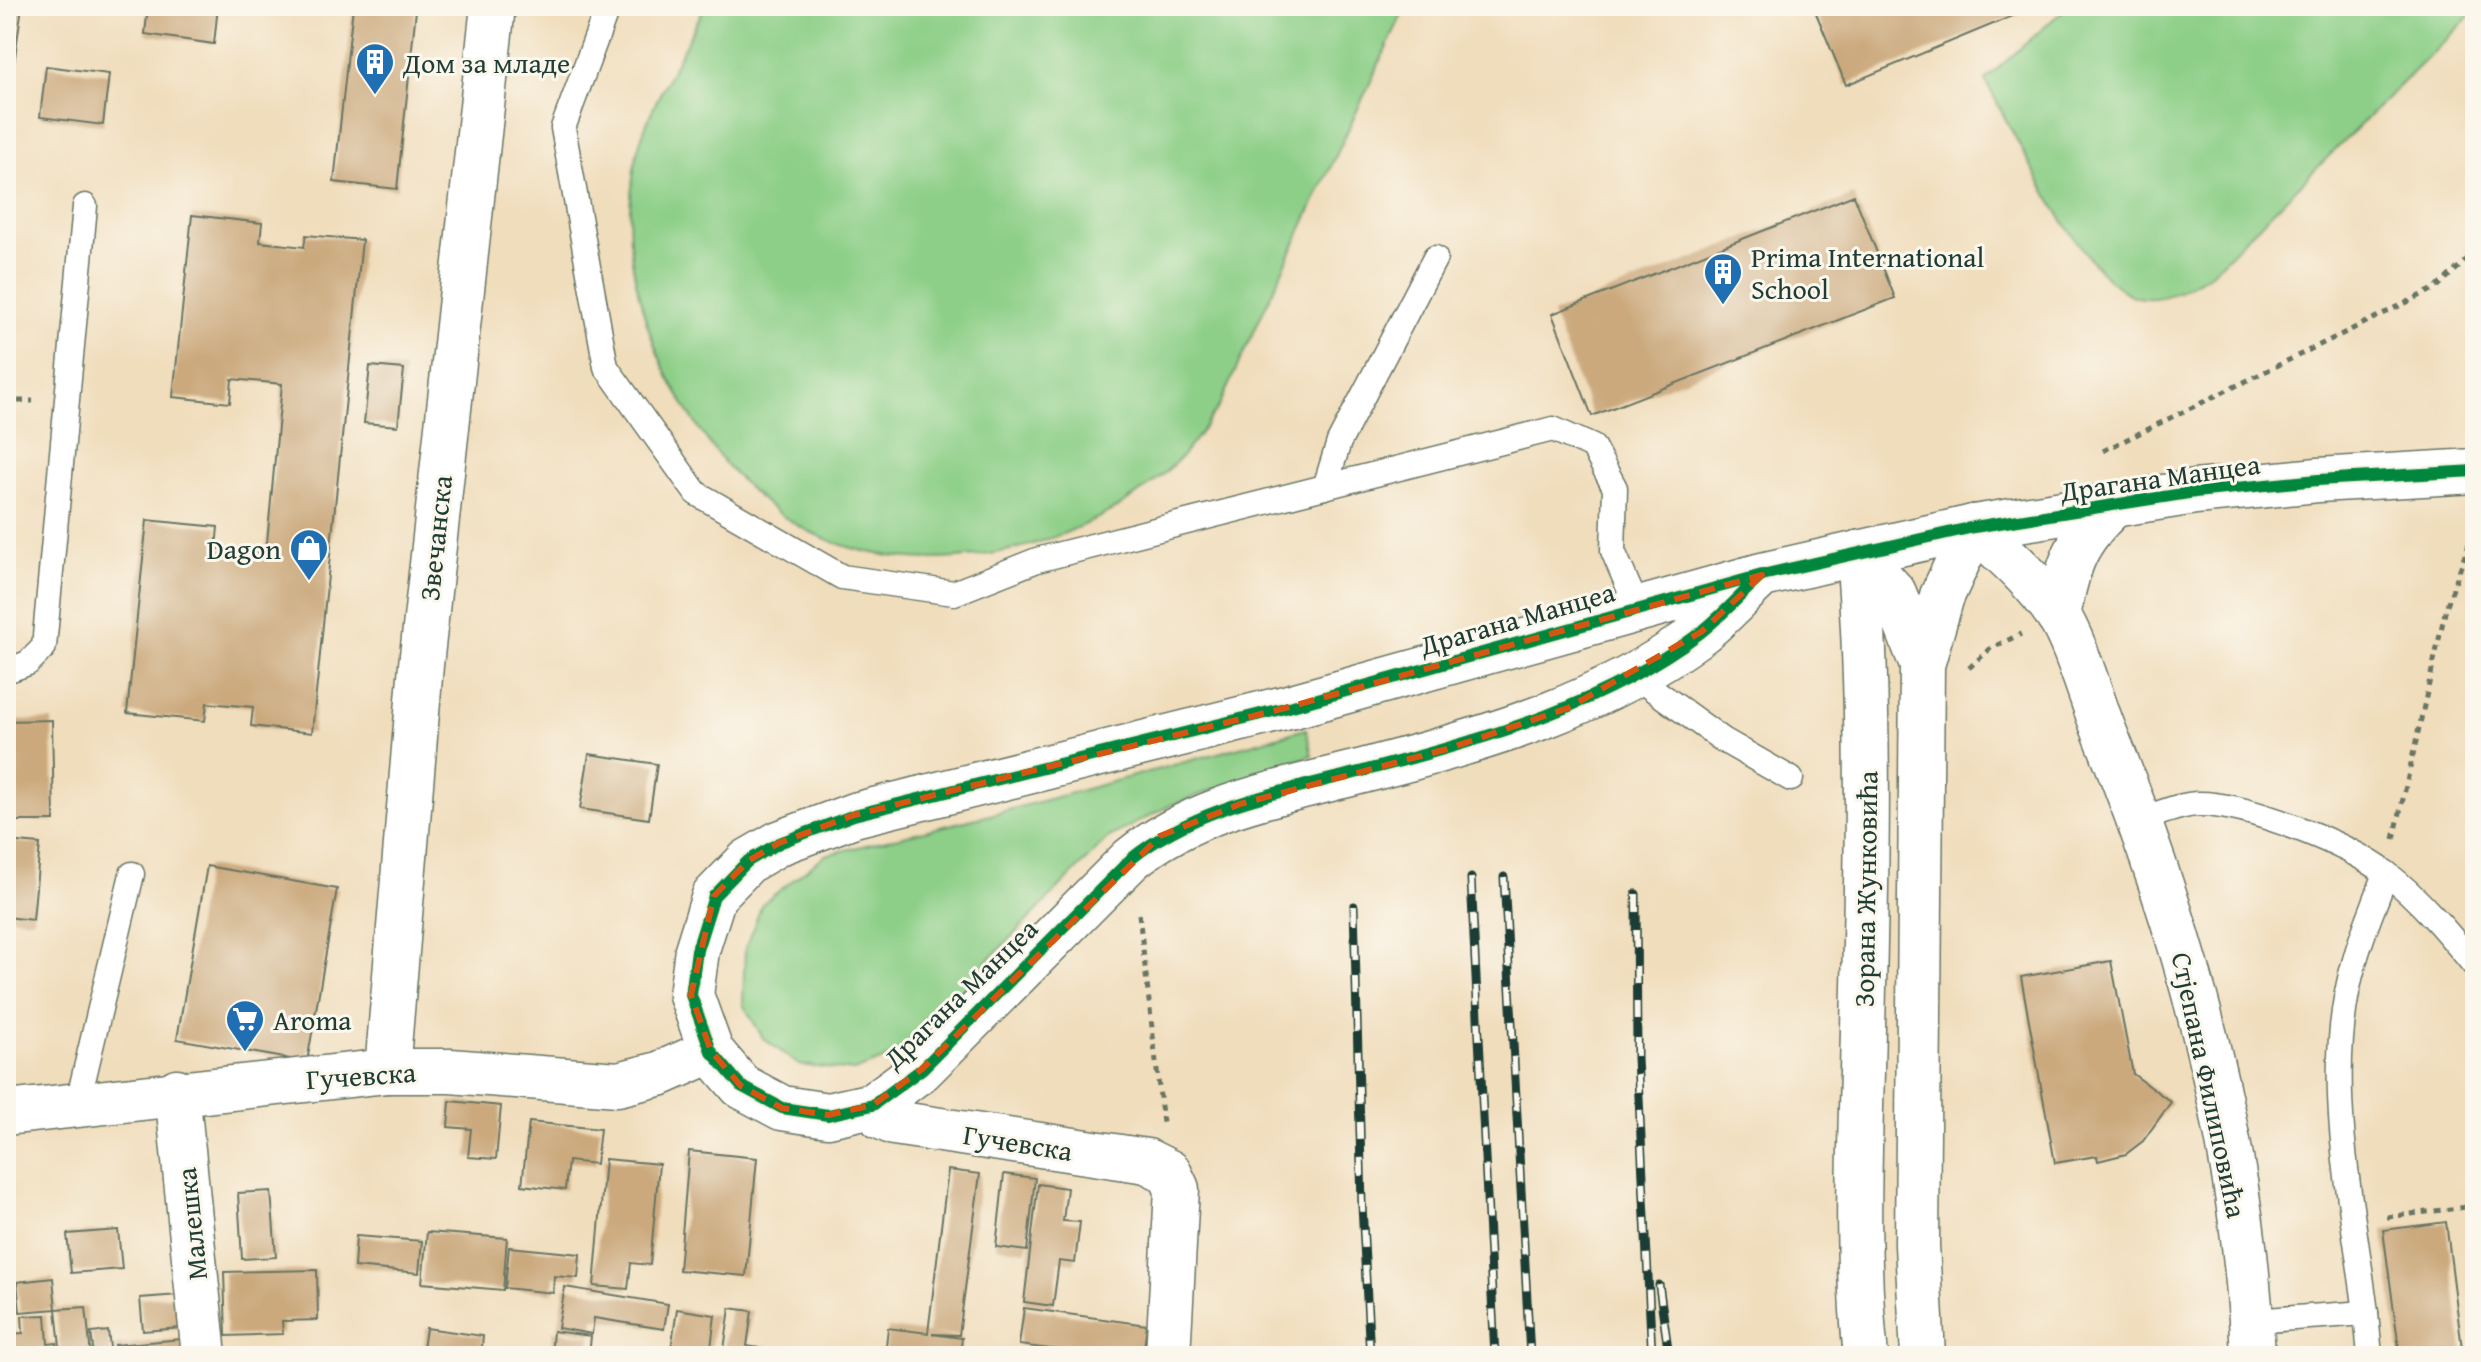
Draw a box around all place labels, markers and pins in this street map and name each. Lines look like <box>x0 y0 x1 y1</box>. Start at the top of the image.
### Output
building icon: Дом за младе <box>354 41 396 96</box>
place label: Дом за младе <box>402 42 570 83</box>
place label: Prima International School <box>1751 236 1985 309</box>
building icon: Prima International School <box>1702 251 1744 306</box>
shop icon: Dagon <box>288 527 330 582</box>
place label: Dagon <box>207 528 281 569</box>
supermarket icon: Aroma <box>224 998 266 1053</box>
place label: Aroma <box>273 999 352 1040</box>

